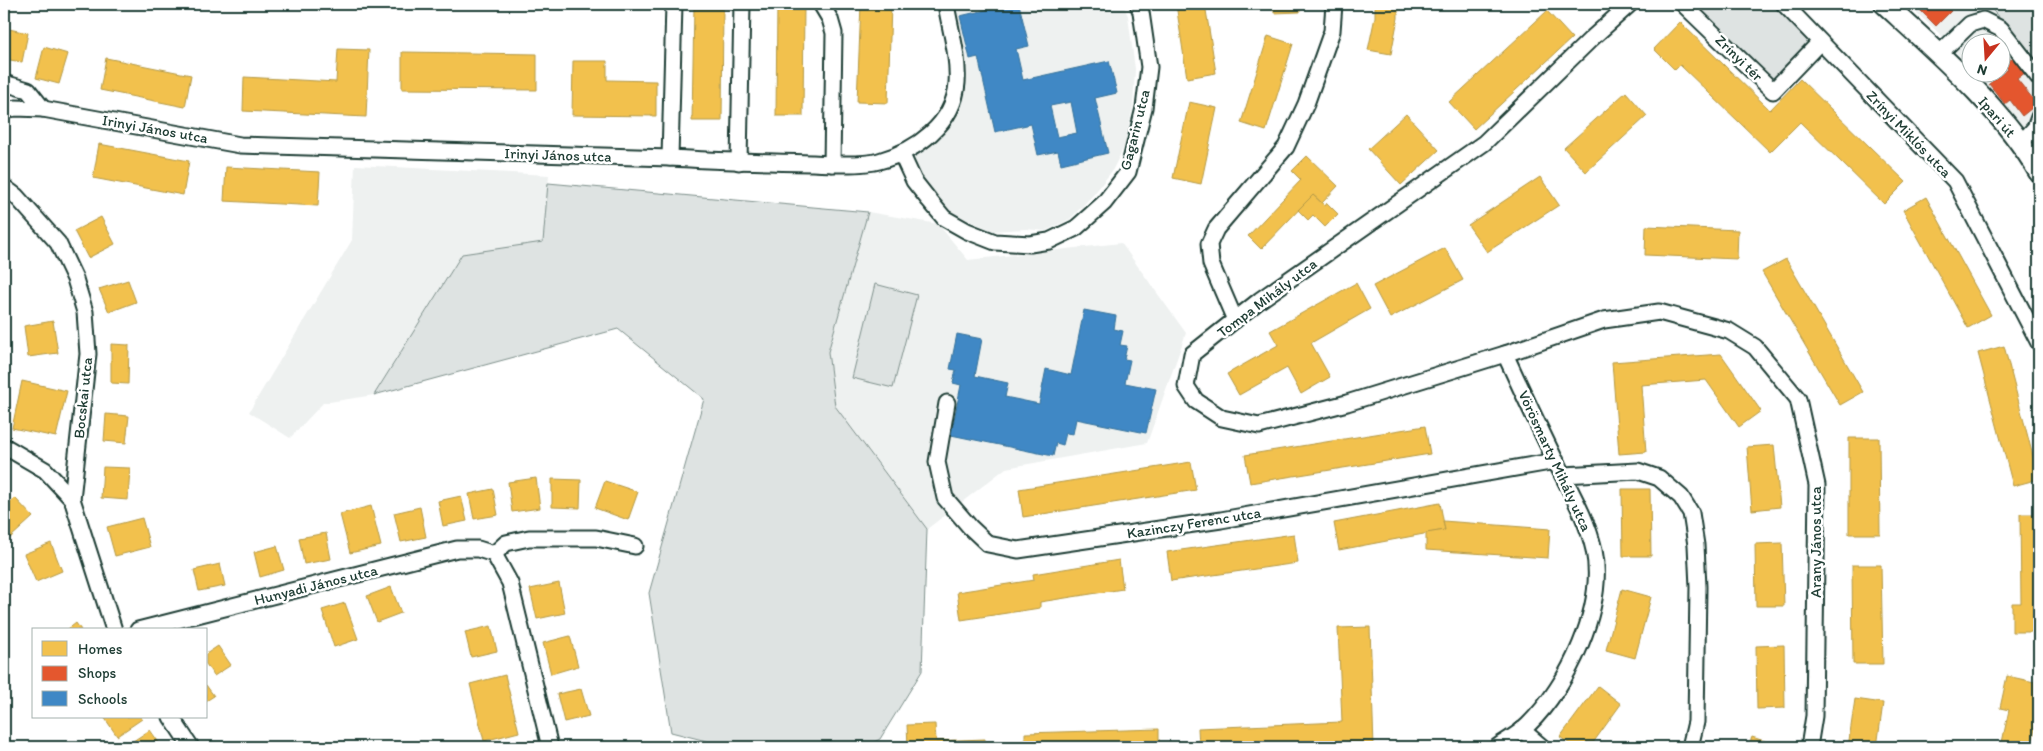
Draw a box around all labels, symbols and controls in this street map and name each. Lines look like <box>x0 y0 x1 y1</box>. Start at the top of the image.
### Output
street label: Zrínyi tér <box>1711 31 1767 85</box>
north arrow <box>1960 32 2010 82</box>
text: N <box>1975 60 1989 79</box>
street label: Zrínyi Miklós utca <box>1863 86 1955 182</box>
street label: Gagarin utca <box>1116 87 1154 172</box>
street label: Ipari út <box>1974 93 2020 141</box>
street label: Irinyi János utca <box>101 111 210 147</box>
street label: Irinyi János utca <box>504 144 612 166</box>
street label: Tompa Mihály utca <box>1214 254 1321 341</box>
street label: Bocskai utca <box>70 356 96 439</box>
street label: Vörösmarty Mihály utca <box>1514 388 1596 535</box>
street label: Arany János utca <box>1807 486 1825 598</box>
street label: Kazinczy Ferenc utca <box>1126 503 1263 542</box>
street label: Hunyadi János utca <box>252 561 380 609</box>
legend <box>32 628 208 718</box>
text: Homes <box>78 640 123 658</box>
text: Shops <box>78 664 117 682</box>
text: Schools <box>78 690 128 708</box>

